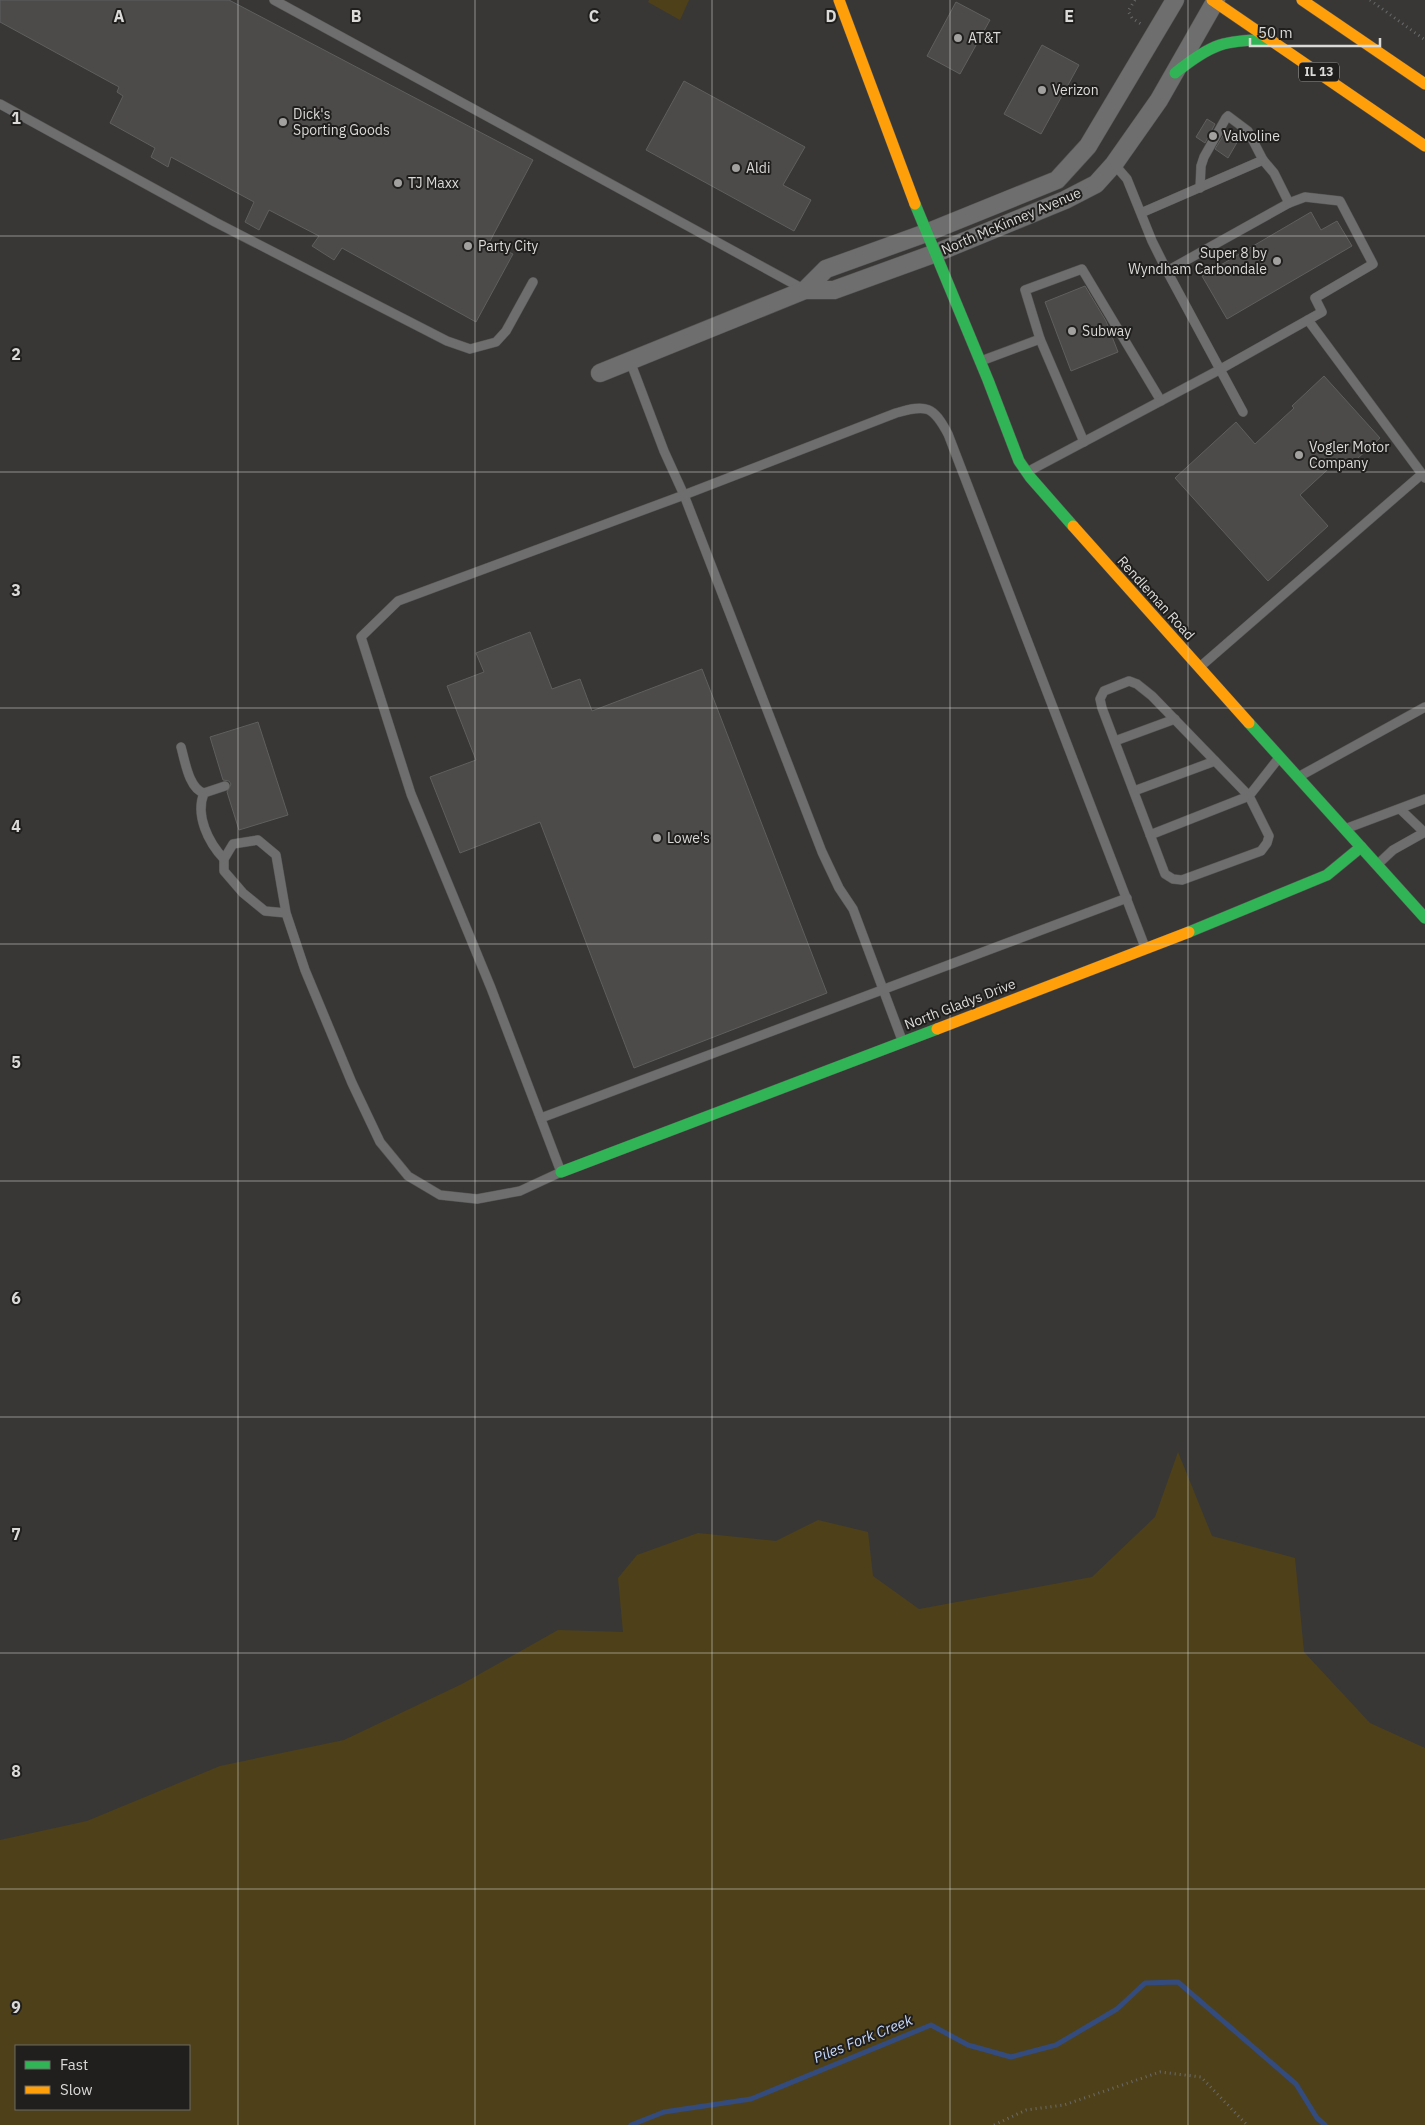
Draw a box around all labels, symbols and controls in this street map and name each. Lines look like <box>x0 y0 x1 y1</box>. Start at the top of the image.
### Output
text: A <box>114 6 125 26</box>
text: B <box>351 6 362 26</box>
text: C <box>589 6 599 26</box>
text: D <box>825 6 837 26</box>
text: E <box>1064 6 1074 26</box>
scale bar <box>1250 15 1380 47</box>
text: 50 m <box>1258 23 1293 42</box>
place label: AT&T <box>968 29 1001 47</box>
marker: AT&T <box>952 32 964 44</box>
road number: IL 13 <box>1299 62 1339 82</box>
place label: Verizon <box>1052 81 1099 99</box>
marker: Verizon <box>1036 84 1048 96</box>
place label: Dick's Sporting Goods <box>293 105 390 139</box>
text: 1 <box>11 108 21 128</box>
marker: Dick's Sporting Goods <box>277 116 289 128</box>
place label: Valvoline <box>1223 127 1280 145</box>
marker: Valvoline <box>1207 130 1219 142</box>
place label: Aldi <box>746 159 770 177</box>
marker: Aldi <box>730 162 742 174</box>
place label: TJ Maxx <box>408 174 459 192</box>
marker: TJ Maxx <box>392 177 404 189</box>
street label: North McKinney Avenue <box>938 183 1084 259</box>
place label: Party City <box>478 237 538 255</box>
marker: Party City <box>462 240 474 252</box>
place label: Super 8 by Wyndham Carbondale <box>1128 244 1267 278</box>
marker: Super 8 by Wyndham Carbondale <box>1271 255 1283 267</box>
place label: Subway <box>1082 322 1131 340</box>
marker: Subway <box>1066 325 1078 337</box>
text: 2 <box>11 344 21 364</box>
place label: Vogler Motor Company <box>1309 438 1389 472</box>
marker: Vogler Motor Company <box>1293 449 1305 461</box>
street label: Rendleman Road <box>1113 552 1199 644</box>
text: 3 <box>11 580 21 600</box>
text: 4 <box>11 816 21 836</box>
place label: Lowe's <box>667 829 710 847</box>
marker: Lowe's <box>651 832 663 844</box>
street label: North Gladys Drive <box>902 974 1018 1034</box>
text: 5 <box>11 1052 21 1072</box>
text: 6 <box>11 1288 21 1308</box>
text: 7 <box>11 1524 21 1544</box>
text: 8 <box>11 1761 21 1781</box>
text: 9 <box>11 1997 21 2017</box>
water label: Piles Fork Creek <box>810 2010 915 2067</box>
legend <box>15 2045 190 2110</box>
text: Fast <box>60 2055 88 2074</box>
text: Slow <box>60 2080 93 2099</box>

